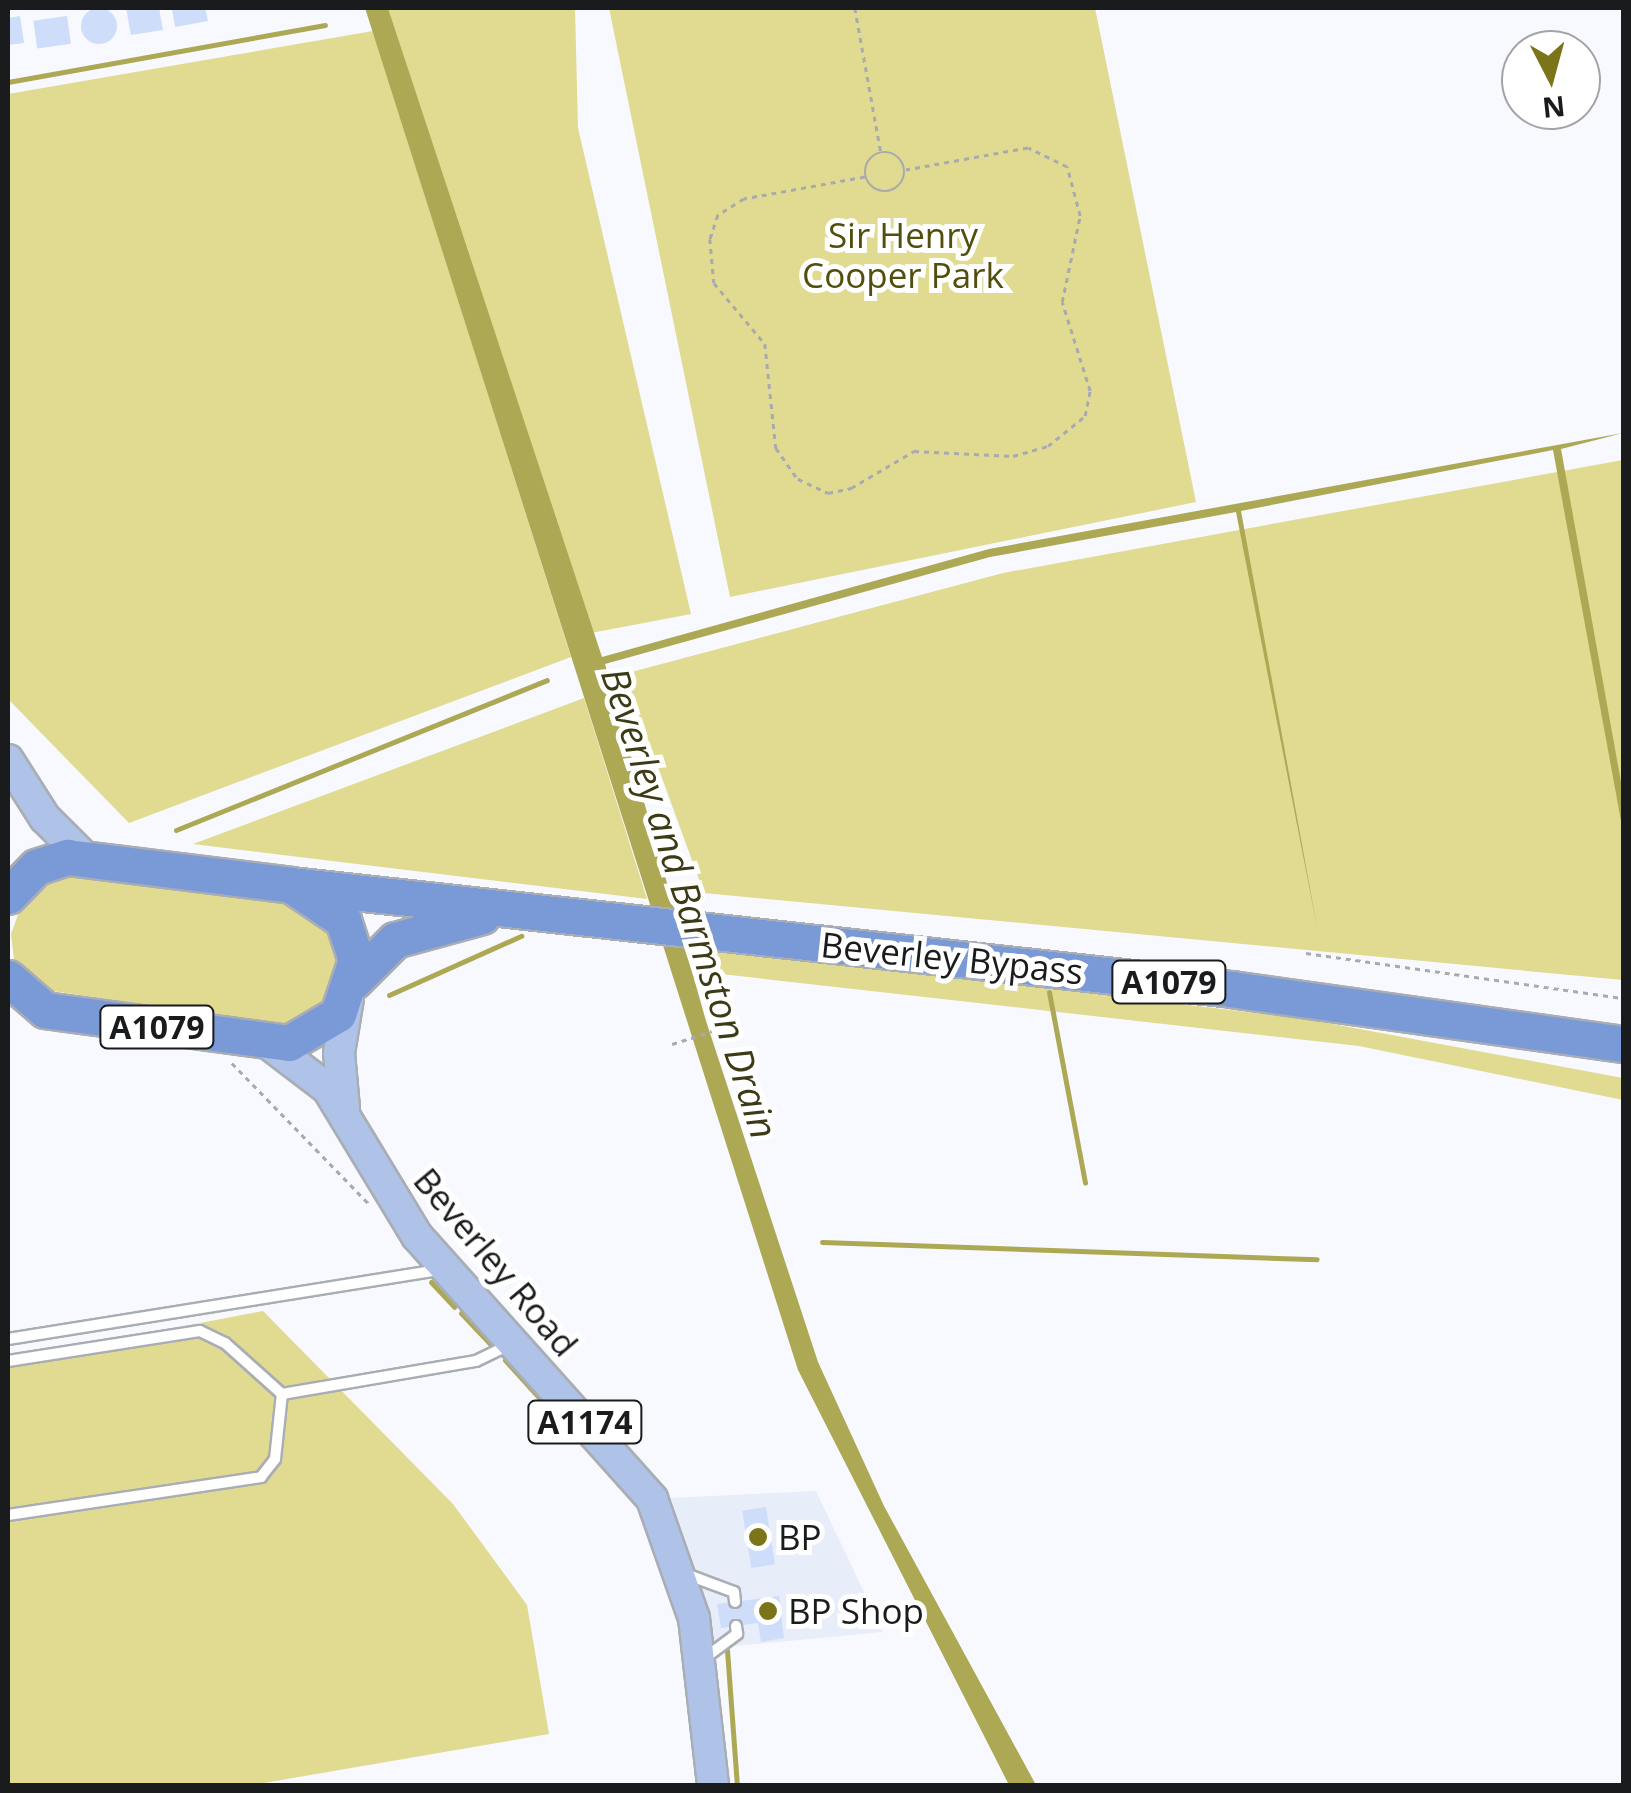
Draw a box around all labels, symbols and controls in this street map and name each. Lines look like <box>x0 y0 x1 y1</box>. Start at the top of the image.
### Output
north arrow <box>1501 30 1601 130</box>
text: N <box>1541 88 1567 128</box>
park label: Sir Henry Cooper Park <box>802 214 1004 296</box>
water label: Beverley and Barmston Drain <box>592 662 788 1144</box>
street label: Beverley Bypass <box>819 923 1085 993</box>
road number: A1079 <box>1109 955 1229 1009</box>
road number: A1079 <box>97 1000 217 1054</box>
street label: Beverley Road <box>405 1160 587 1364</box>
road number: A1174 <box>525 1395 645 1449</box>
place label: BP <box>778 1516 822 1558</box>
marker: BP <box>747 1526 769 1548</box>
place label: BP Shop <box>788 1590 924 1632</box>
marker: BP Shop <box>757 1600 779 1622</box>

